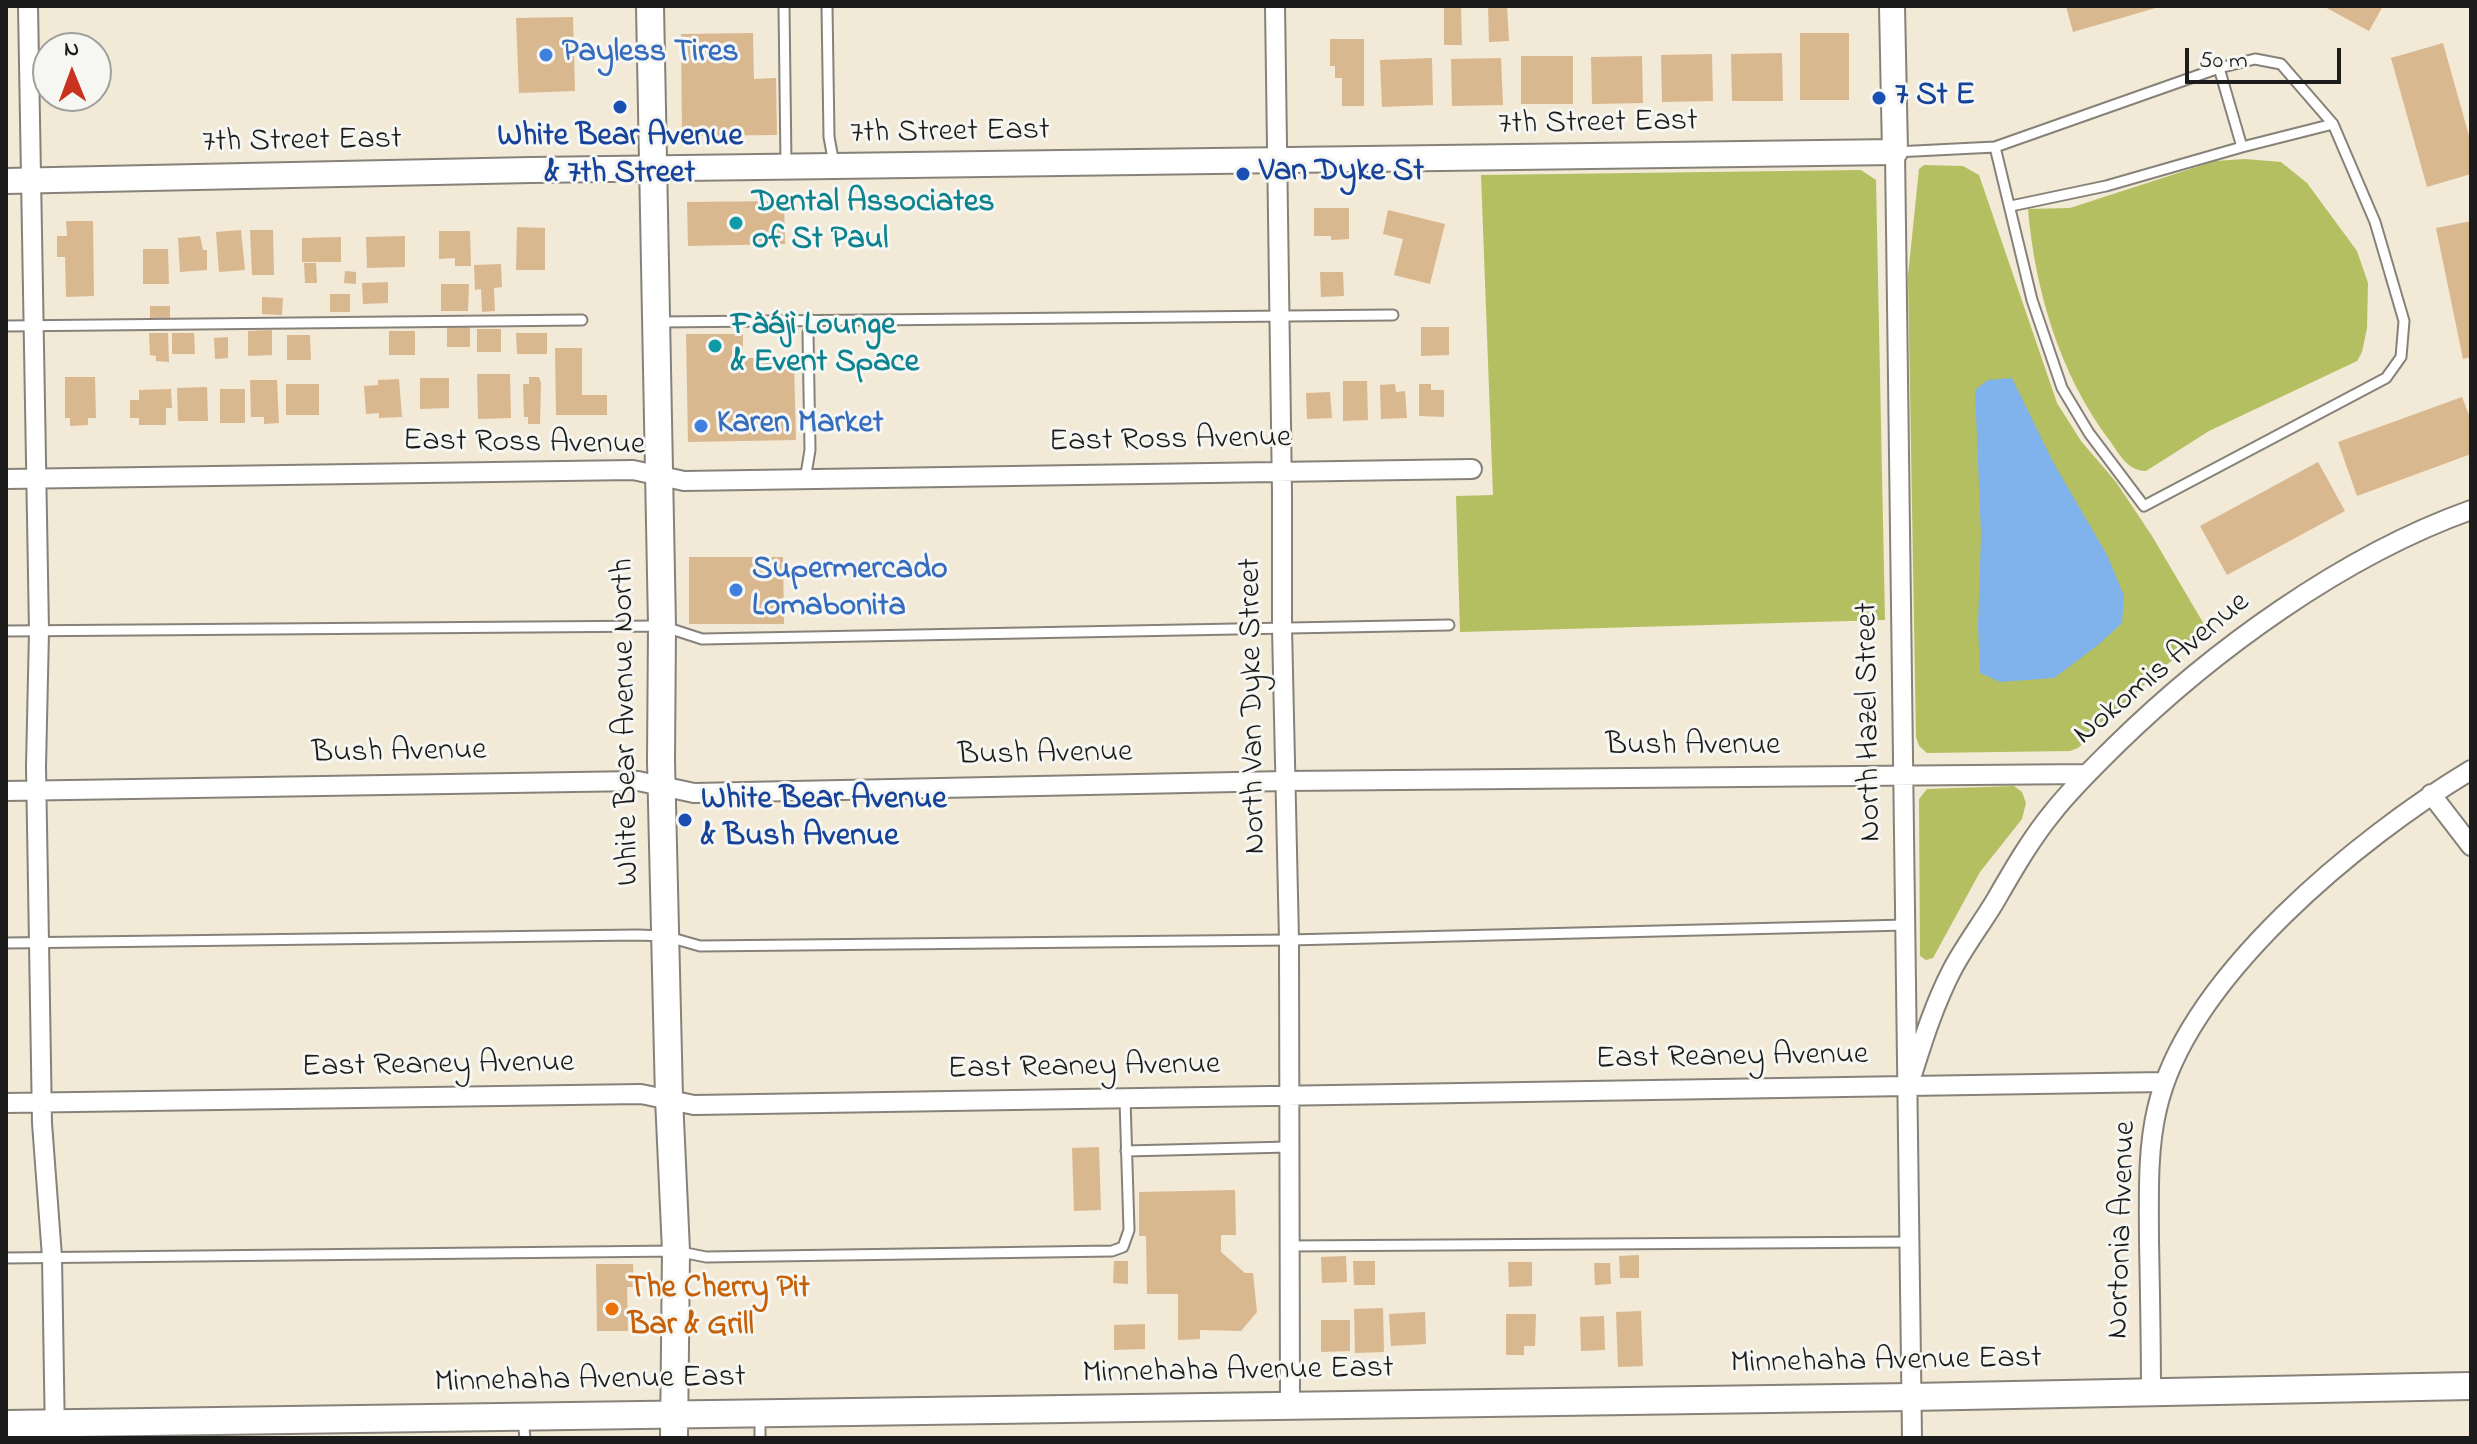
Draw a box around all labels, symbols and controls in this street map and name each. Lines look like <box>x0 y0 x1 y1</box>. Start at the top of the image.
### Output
north arrow <box>32 32 112 112</box>
scale bar <box>2189 32 2345 82</box>
text: N <box>64 34 79 66</box>
place label: Payless Tires <box>562 36 739 74</box>
text: 50 m <box>2199 44 2248 79</box>
marker: Payless Tires <box>537 46 555 64</box>
place label: 7 St E <box>1895 79 1975 117</box>
marker: 7 St E <box>1870 89 1888 107</box>
marker: White Bear Avenue & 7th Street <box>611 98 629 116</box>
street label: 7th Street East <box>1498 104 1698 146</box>
street label: 7th Street East <box>850 113 1050 155</box>
place label: White Bear Avenue & 7th Street <box>497 120 743 195</box>
street label: 7th Street East <box>202 122 402 164</box>
place label: Van Dyke St <box>1259 155 1424 193</box>
marker: Van Dyke St <box>1234 165 1252 183</box>
place label: Dental Associates of St Paul <box>752 186 995 261</box>
marker: Dental Associates of St Paul <box>727 214 745 232</box>
place label: Fàájì Lounge & Event Space <box>731 309 919 384</box>
marker: Fàájì Lounge & Event Space <box>706 337 724 355</box>
place label: Karen Market <box>717 407 884 445</box>
marker: Karen Market <box>692 417 710 435</box>
street label: East Ross Avenue <box>1049 421 1291 463</box>
street label: East Ross Avenue <box>403 424 645 466</box>
place label: Supermercado Lomabonita <box>752 553 948 628</box>
street label: North Van Dyke Street <box>1233 557 1277 855</box>
street label: White Bear Avenue North <box>606 558 650 886</box>
marker: Supermercado Lomabonita <box>727 581 745 599</box>
street label: Nokomis Avenue <box>2067 585 2259 755</box>
street label: North Hazel Street <box>1850 602 1892 842</box>
street label: Bush Avenue <box>1606 729 1780 767</box>
street label: Bush Avenue <box>311 733 487 775</box>
street label: Bush Avenue <box>957 735 1133 777</box>
place label: White Bear Avenue & Bush Avenue <box>701 783 947 858</box>
marker: White Bear Avenue & Bush Avenue <box>676 811 694 829</box>
street label: East Reaney Avenue <box>1595 1037 1869 1081</box>
street label: East Reaney Avenue <box>301 1045 575 1089</box>
street label: East Reaney Avenue <box>947 1047 1221 1091</box>
street label: Nortonia Avenue <box>2101 1120 2147 1340</box>
place label: The Cherry Pit Bar & Grill <box>628 1272 810 1347</box>
marker: The Cherry Pit Bar & Grill <box>603 1300 621 1318</box>
street label: Minnehaha Avenue East <box>1730 1341 2042 1385</box>
street label: Minnehaha Avenue East <box>1082 1351 1394 1395</box>
street label: Minnehaha Avenue East <box>434 1360 746 1404</box>

